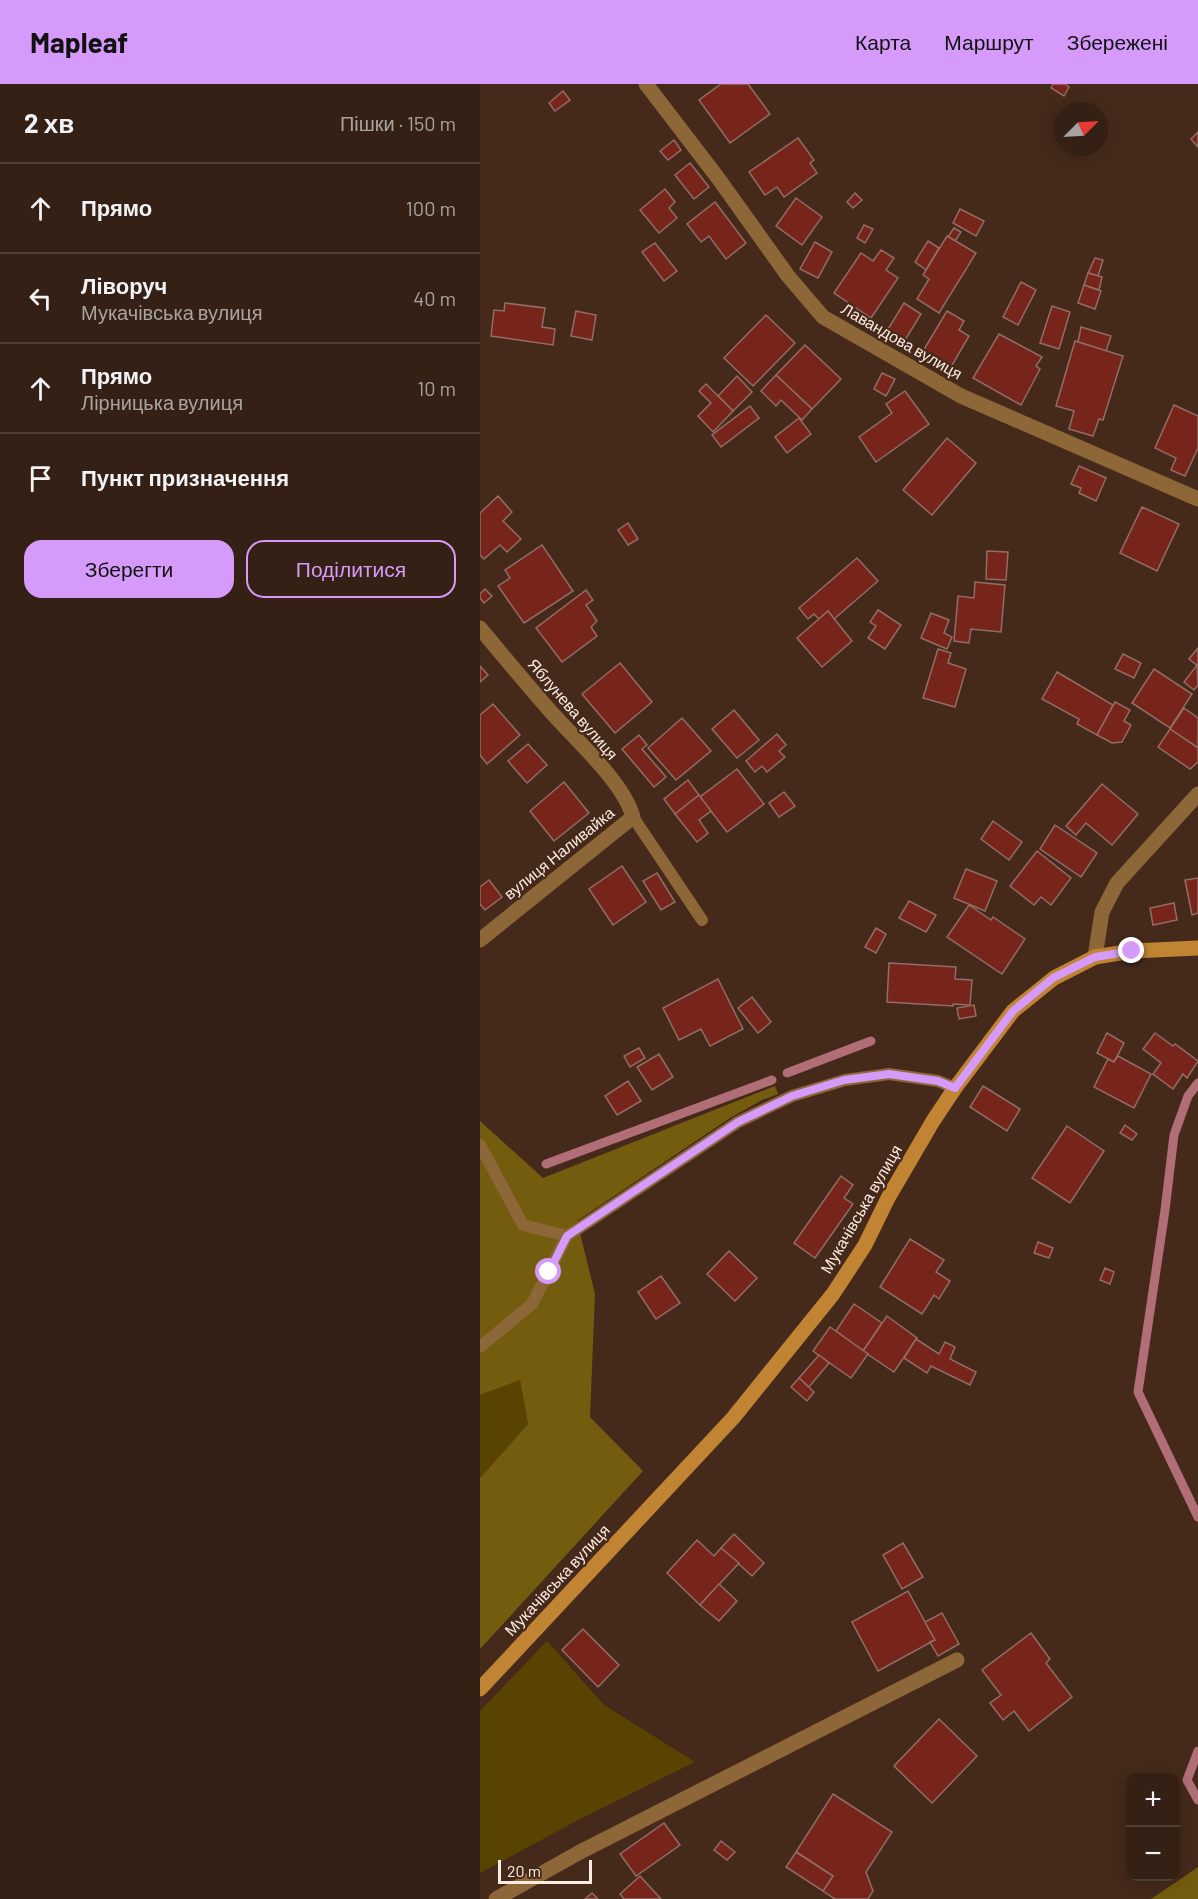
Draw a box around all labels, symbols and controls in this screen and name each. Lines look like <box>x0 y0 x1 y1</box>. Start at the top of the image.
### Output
text: Mapleaf <box>30 25 128 59</box>
text: Карта <box>855 29 911 54</box>
text: Маршрут <box>944 29 1034 54</box>
text: Збережені <box>1067 29 1168 54</box>
north arrow <box>1054 102 1108 156</box>
text: 2 хв <box>24 107 74 138</box>
text: Пішки · 150 m <box>340 111 456 135</box>
icon: ahead <box>24 192 57 225</box>
text: Прямо <box>81 194 152 220</box>
text: 100 m <box>406 196 456 220</box>
text: Ліворуч <box>81 272 167 298</box>
icon: left <box>24 282 57 315</box>
text: 40 m <box>413 286 456 310</box>
street label: Лавандова вулиця <box>839 298 966 383</box>
text: Мукачівська вулиця <box>81 300 263 324</box>
text: Прямо <box>81 362 152 388</box>
icon: ahead <box>24 372 57 405</box>
text: 10 m <box>417 376 456 400</box>
text: Лірницька вулиця <box>81 390 243 414</box>
icon: arrive <box>24 462 57 495</box>
text: Пункт призначення <box>81 464 289 490</box>
button: Зберегти <box>24 540 234 598</box>
button: Поділитися <box>246 540 456 598</box>
street label: Яблунева вулиця <box>524 654 622 763</box>
street label: вулиця Наливайка <box>500 802 618 903</box>
route end <box>1118 937 1144 963</box>
street label: Мукачівська вулиця <box>816 1141 905 1276</box>
route start <box>535 1258 561 1284</box>
street label: Мукачівська вулиця <box>500 1520 613 1639</box>
map controls <box>1126 1773 1180 1881</box>
button: + <box>1126 1773 1180 1827</box>
button: − <box>1126 1827 1180 1881</box>
scale bar <box>498 1857 592 1884</box>
text: 20 m <box>507 1861 541 1880</box>

